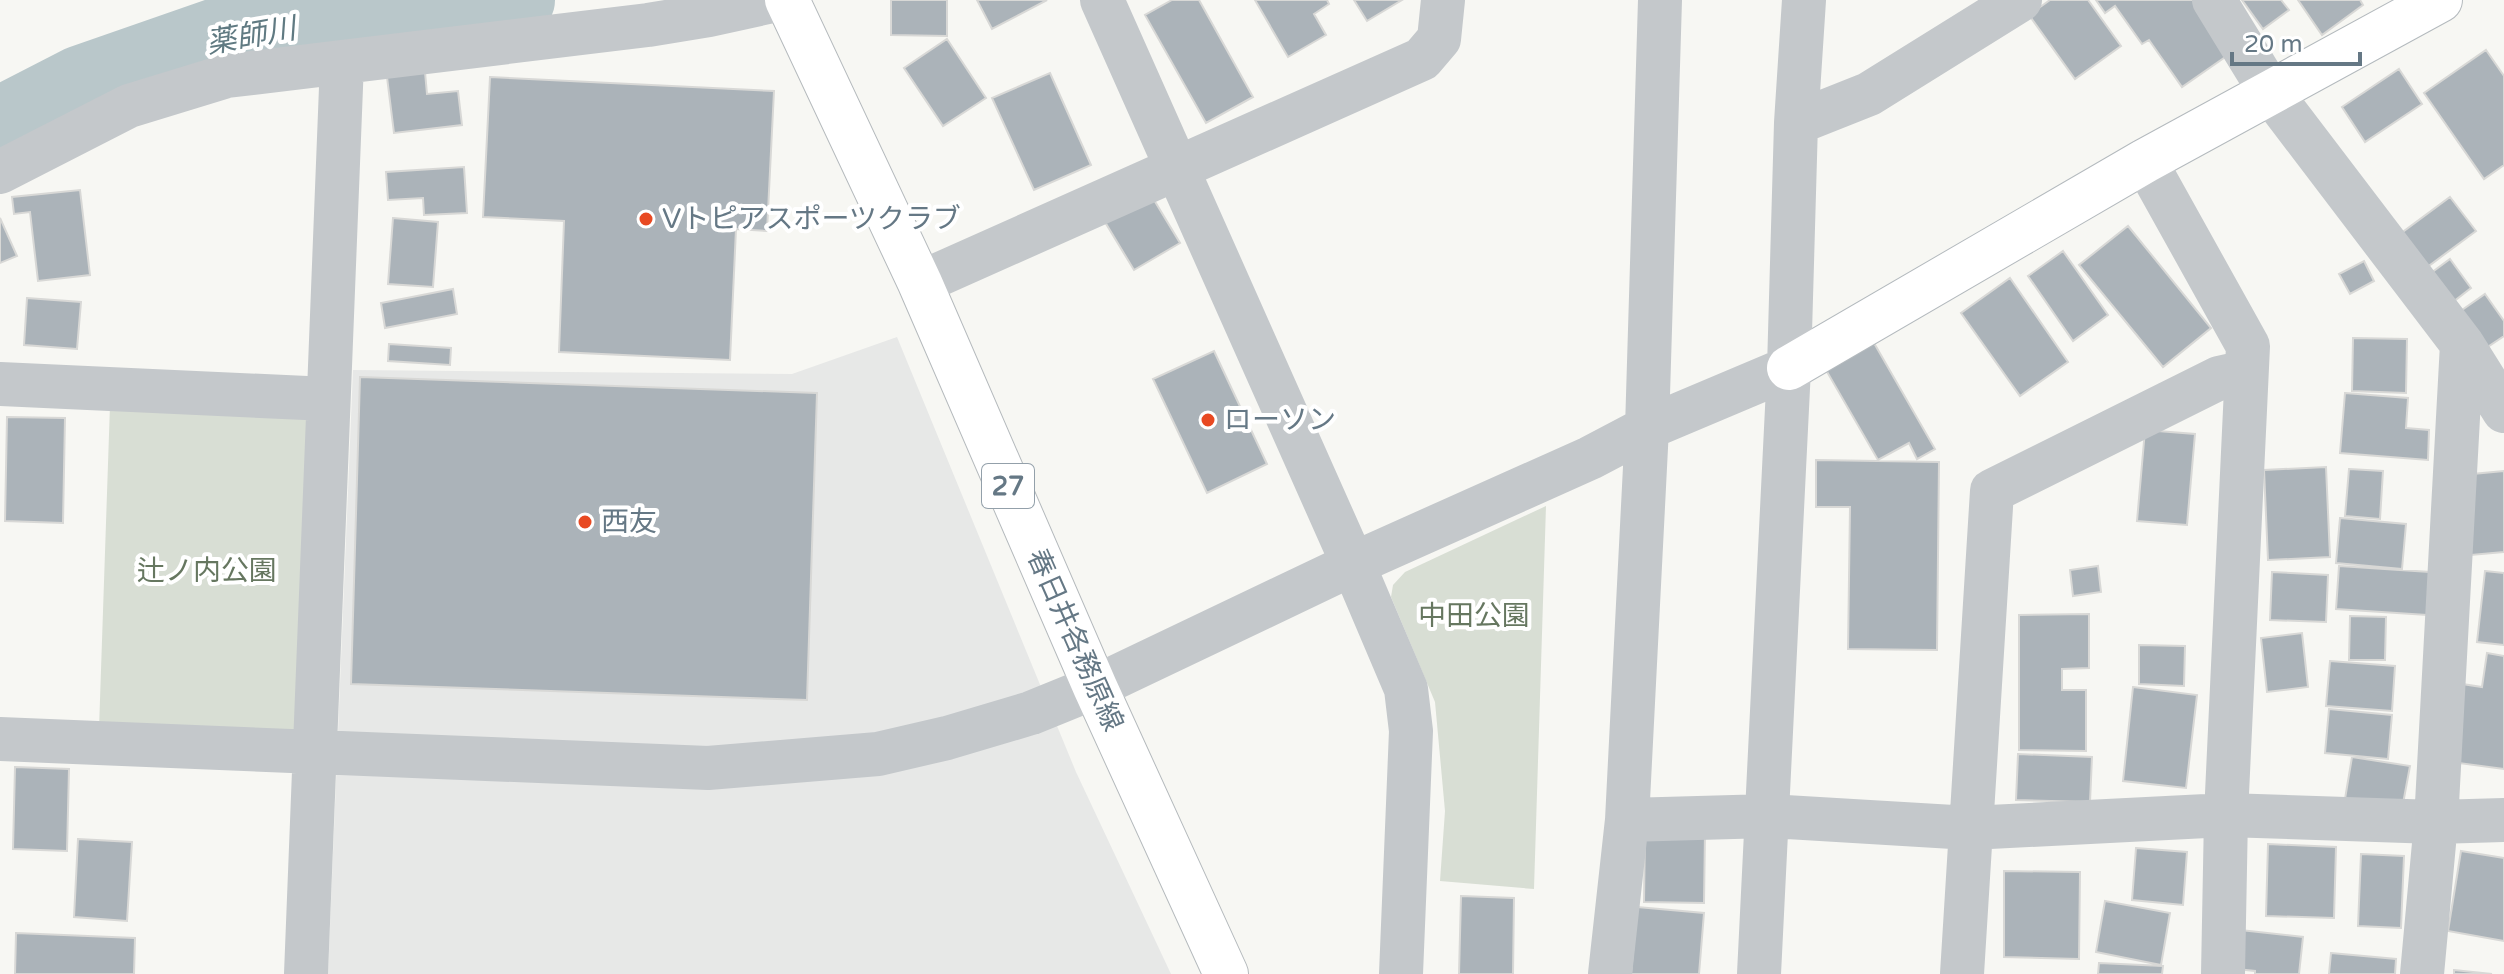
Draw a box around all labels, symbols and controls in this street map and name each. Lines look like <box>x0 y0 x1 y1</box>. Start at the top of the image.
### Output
water label: 薬師川 <box>203 9 301 62</box>
scale bar <box>2232 16 2360 66</box>
text: 20 m <box>2244 30 2302 59</box>
place label: Vトピアスポーツクラブ <box>662 202 961 236</box>
marker: Vトピアスポーツクラブ <box>637 210 655 228</box>
place label: ローソン <box>1224 403 1336 437</box>
marker: ローソン <box>1199 411 1217 429</box>
road number: 27 <box>982 464 1034 508</box>
place label: 西友 <box>601 505 657 539</box>
marker: 西友 <box>576 513 594 531</box>
street label: 春日井各務原線 <box>1020 544 1130 736</box>
park label: 辻ノ内公園 <box>137 554 277 588</box>
park label: 中田公園 <box>1418 599 1530 633</box>

